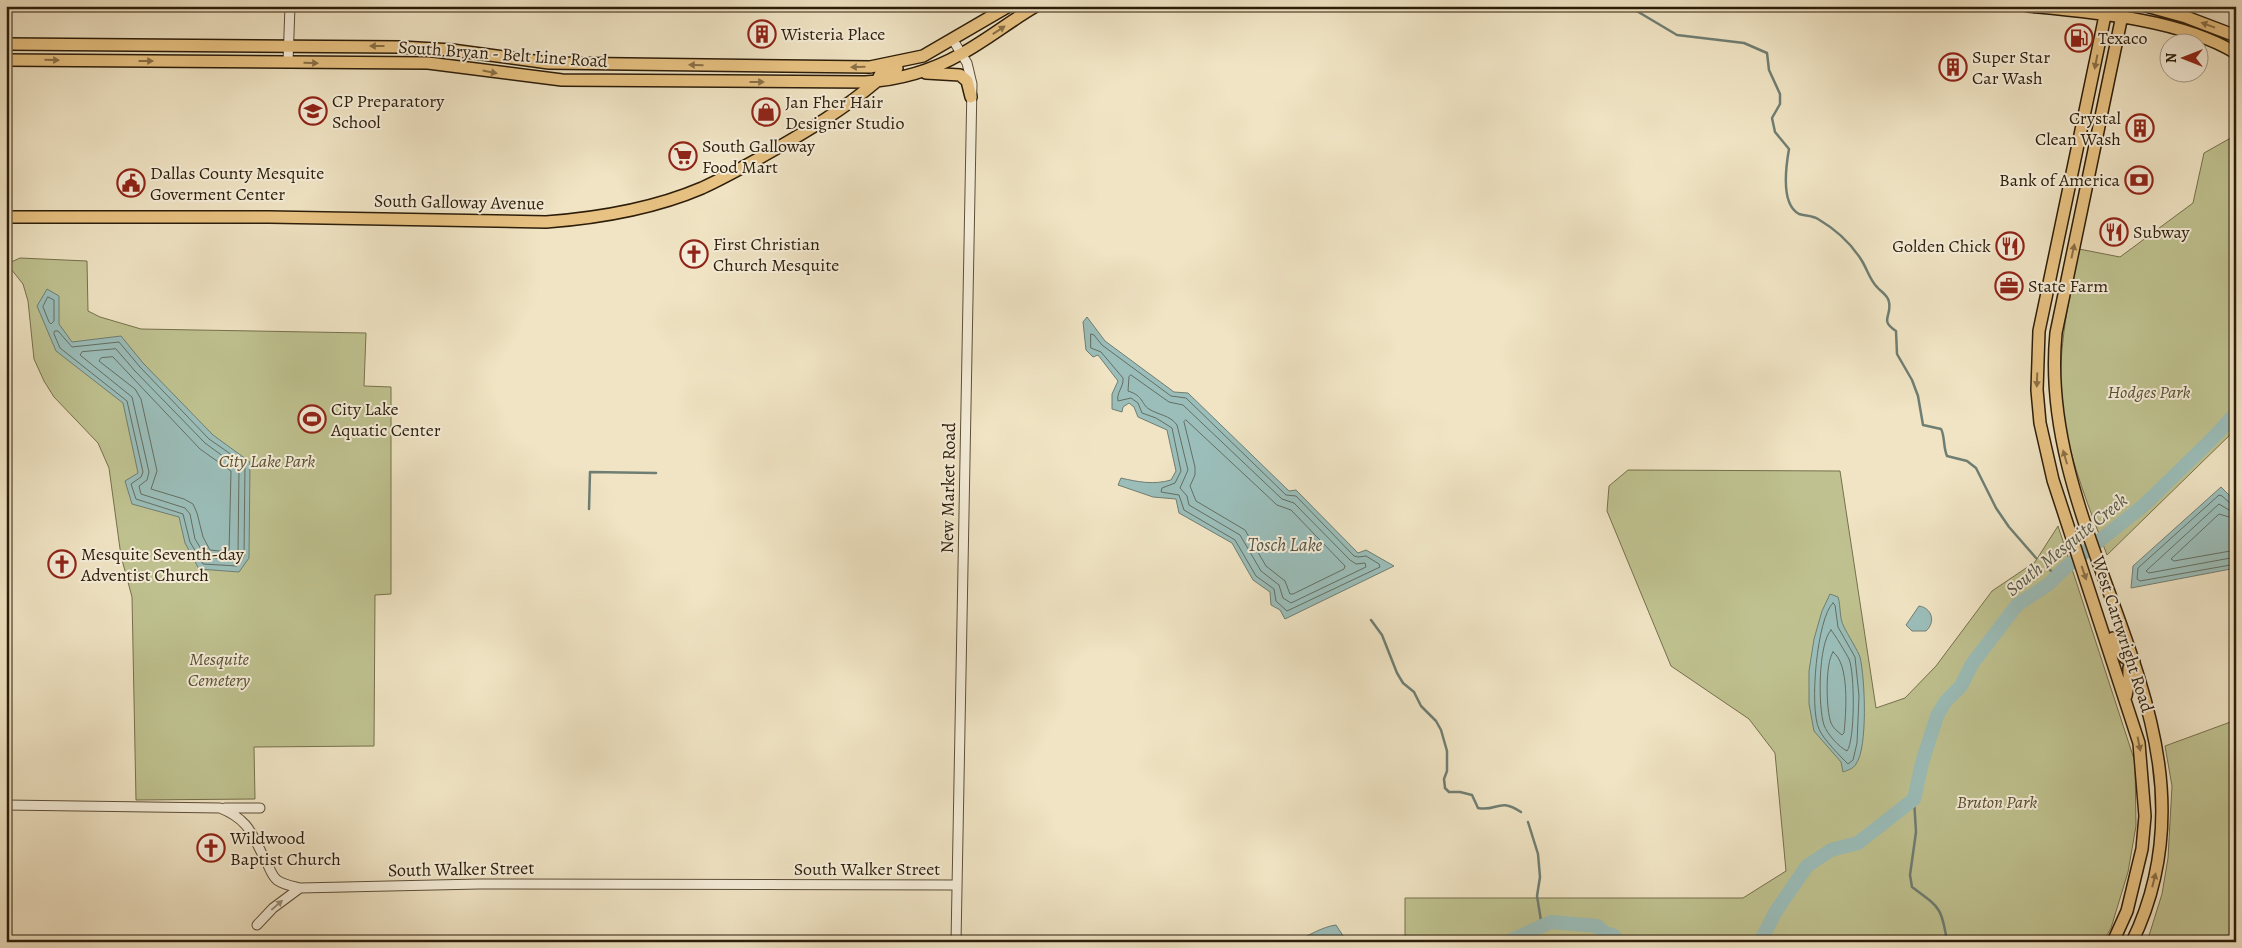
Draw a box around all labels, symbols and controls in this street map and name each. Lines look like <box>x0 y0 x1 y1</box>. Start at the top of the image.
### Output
building icon: Wisteria Place <box>747 19 777 49</box>
one-way arrow <box>2200 21 2215 28</box>
place label: Wisteria Place <box>780 22 885 46</box>
fuel station icon: Texaco <box>2064 23 2094 53</box>
one-way arrow <box>992 25 1006 34</box>
place label: Texaco <box>2098 26 2147 50</box>
north arrow <box>2160 32 2210 82</box>
street label: South Bryan - Belt Line Road <box>398 35 609 73</box>
one-way arrow <box>369 42 385 50</box>
place label: Super Star Car Wash <box>1972 45 2050 90</box>
building icon: Super Star Car Wash <box>1938 52 1968 82</box>
text: N <box>2162 53 2181 63</box>
one-way arrow <box>2092 54 2100 70</box>
one-way arrow <box>44 57 60 65</box>
one-way arrow <box>138 57 154 65</box>
one-way arrow <box>303 59 319 67</box>
one-way arrow <box>688 61 704 69</box>
one-way arrow <box>850 63 866 71</box>
one-way arrow <box>483 68 499 76</box>
one-way arrow <box>749 78 765 86</box>
place label: CP Preparatory School <box>332 89 445 134</box>
place label: Jan Fher Hair Designer Studio <box>785 90 904 135</box>
school or university icon: CP Preparatory School <box>298 96 328 126</box>
shop icon: Jan Fher Hair Designer Studio <box>751 97 781 127</box>
place label: Crystal Clean Wash <box>2035 106 2122 151</box>
building icon: Crystal Clean Wash <box>2125 113 2155 143</box>
place label: South Galloway Food Mart <box>702 134 816 179</box>
supermarket icon: South Galloway Food Mart <box>668 141 698 171</box>
place label: Dallas County Mesquite Goverment Center <box>150 161 324 206</box>
bank icon: Bank of America <box>2124 165 2154 195</box>
public building icon: Dallas County Mesquite Goverment Center <box>116 168 146 198</box>
place label: Bank of America <box>1999 168 2121 192</box>
street label: South Galloway Avenue <box>374 189 544 215</box>
restaurant icon: Subway <box>2099 217 2129 247</box>
place label: Subway <box>2133 220 2191 244</box>
restaurant icon: Golden Chick <box>1995 231 2025 261</box>
place label: First Christian Church Mesquite <box>713 232 839 277</box>
place label: Golden Chick <box>1892 234 1991 258</box>
church icon: First Christian Church Mesquite <box>679 239 709 269</box>
one-way arrow <box>2069 243 2077 258</box>
office icon: State Farm <box>1994 271 2024 301</box>
place label: State Farm <box>2028 274 2108 298</box>
one-way arrow <box>2033 372 2041 388</box>
park label: Hodges Park <box>2107 380 2191 404</box>
place label: City Lake Aquatic Center <box>330 397 441 442</box>
sports icon: City Lake Aquatic Center <box>297 404 327 434</box>
street label: New Market Road <box>935 422 961 554</box>
park label: City Lake Park <box>219 449 315 473</box>
one-way arrow <box>2061 449 2069 464</box>
water label: South Mesquite Creek <box>2000 487 2133 602</box>
water label: Tosch Lake <box>1248 532 1323 558</box>
place label: Mesquite Seventh-day Adventist Church <box>80 542 245 587</box>
church icon: Mesquite Seventh-day Adventist Church <box>47 549 77 579</box>
street label: West Cartwright Road <box>2086 552 2160 716</box>
one-way arrow <box>2081 566 2089 581</box>
park label: Mesquite Cemetery <box>188 647 250 692</box>
one-way arrow <box>2135 736 2143 752</box>
park label: Bruton Park <box>1957 790 2037 814</box>
place label: Wildwood Baptist Church <box>229 826 341 871</box>
church icon: Wildwood Baptist Church <box>196 833 226 863</box>
street label: South Walker Street <box>388 856 534 882</box>
street label: South Walker Street <box>794 857 940 881</box>
one-way arrow <box>2150 872 2158 887</box>
one-way arrow <box>270 899 283 910</box>

